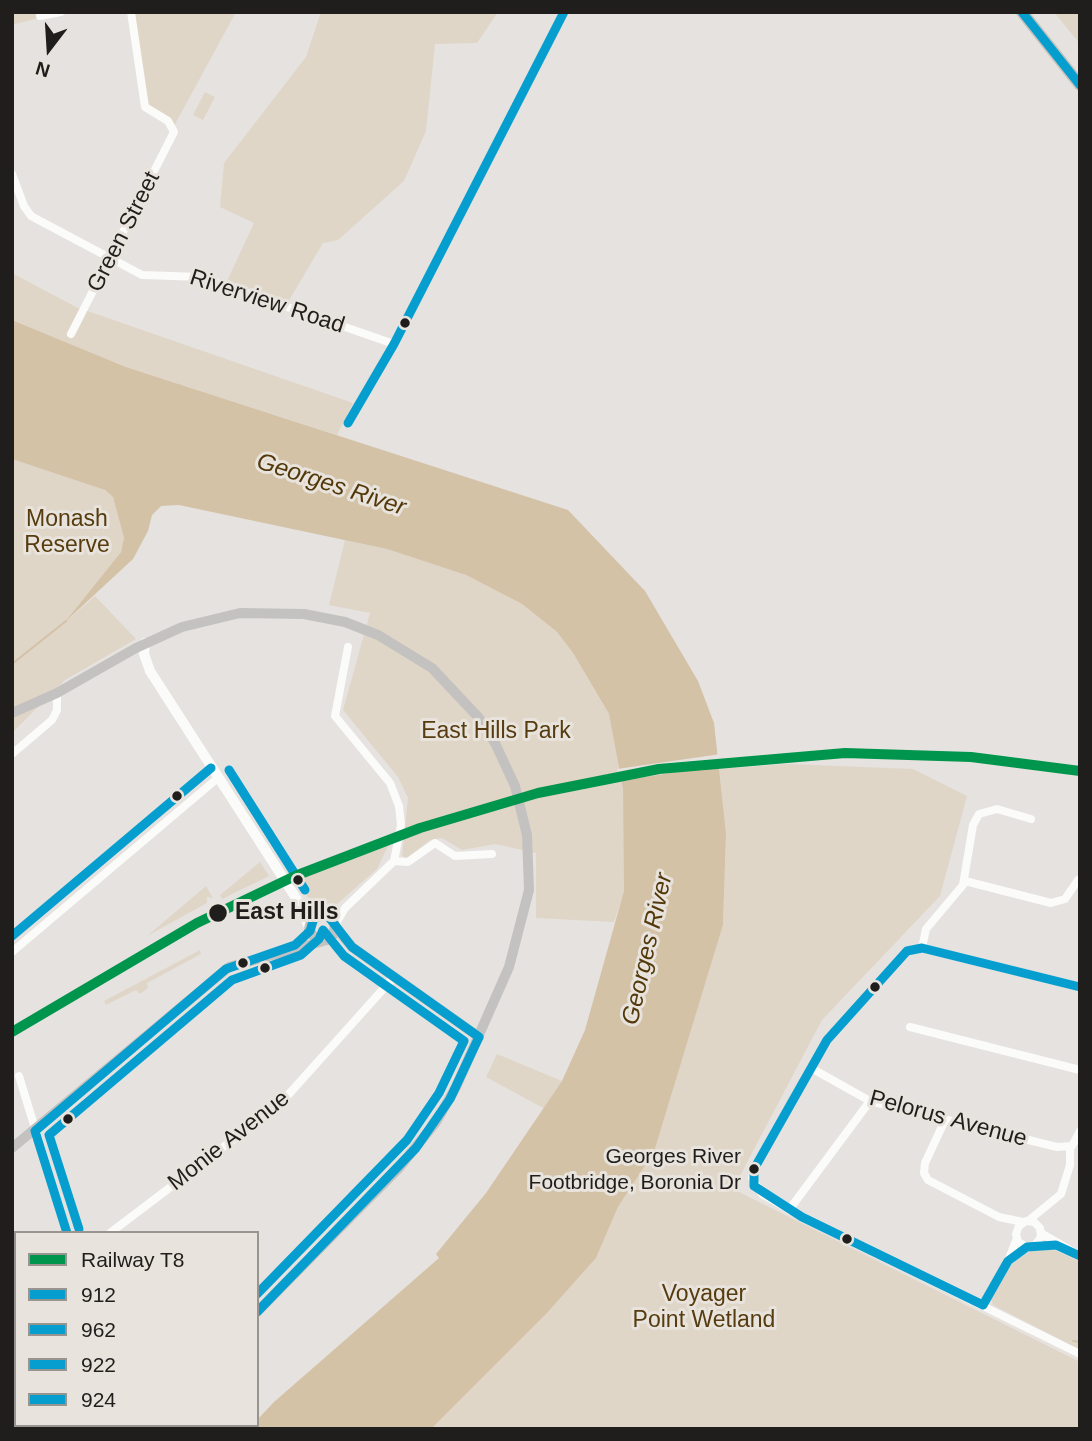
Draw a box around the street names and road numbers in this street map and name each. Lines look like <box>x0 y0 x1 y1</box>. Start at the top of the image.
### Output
street label: Green Street <box>82 167 166 297</box>
street label: Riverview Road <box>186 264 348 340</box>
street label: Monie Avenue <box>163 1085 295 1197</box>
street label: Pelorus Avenue <box>866 1085 1030 1153</box>

